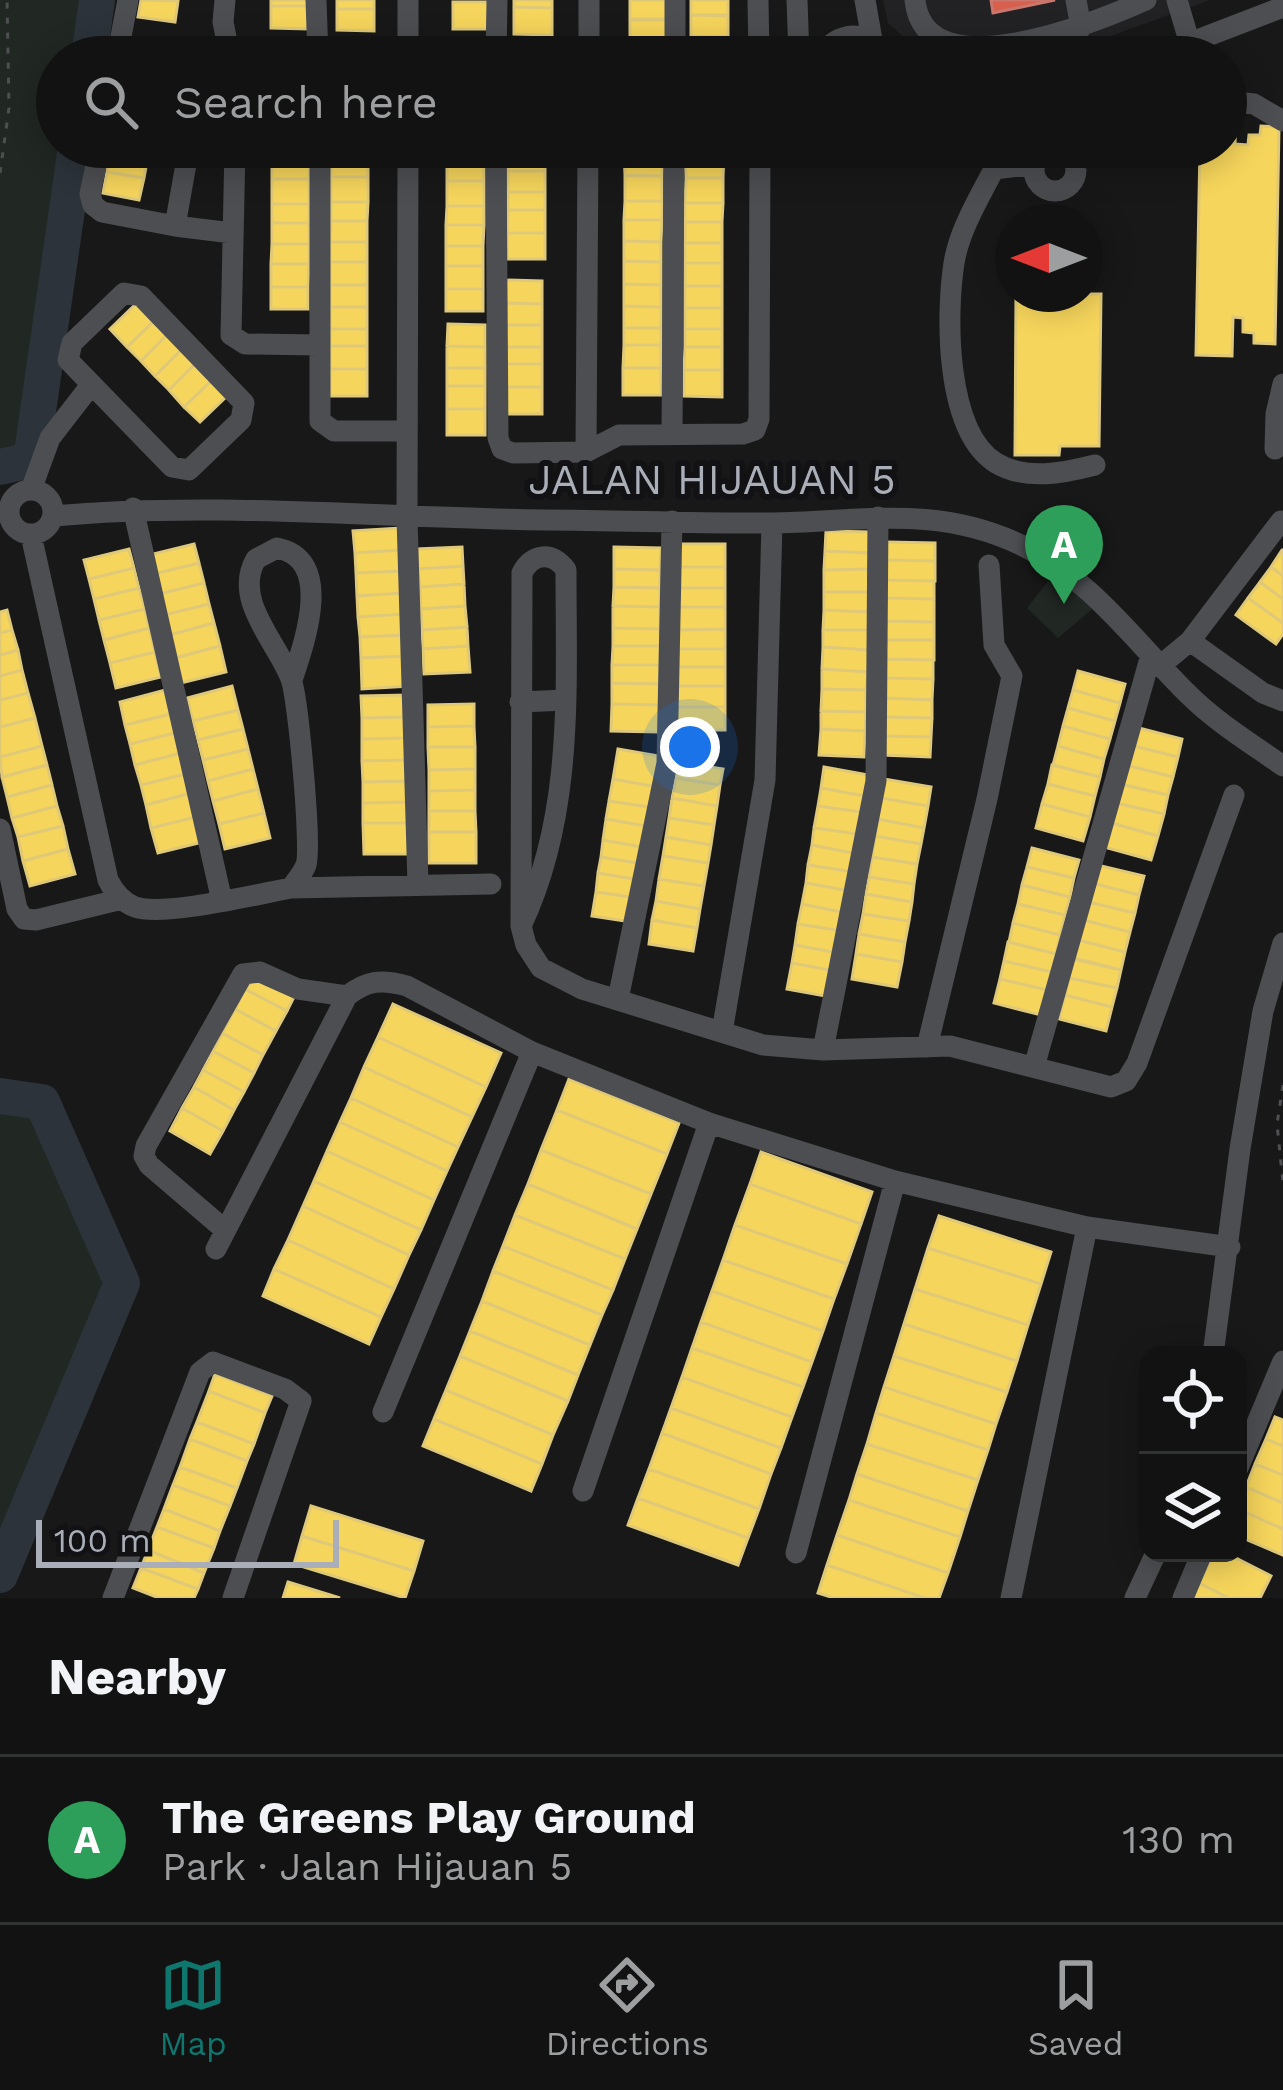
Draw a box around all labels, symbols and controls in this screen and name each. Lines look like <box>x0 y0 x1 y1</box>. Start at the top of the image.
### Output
search box <box>36 36 1247 168</box>
icon: search <box>78 69 144 135</box>
text: Search here <box>174 76 438 129</box>
north arrow <box>995 204 1103 312</box>
street label: JALAN HIJAUAN 5 <box>528 455 896 504</box>
pin: A <box>1025 505 1103 604</box>
your location <box>660 717 720 777</box>
map controls <box>1139 1346 1247 1562</box>
button: locate <box>1139 1346 1247 1454</box>
button: layers <box>1139 1454 1247 1562</box>
scale bar <box>36 1514 339 1567</box>
text: 100 m <box>54 1521 151 1560</box>
text: Nearby <box>48 1647 226 1706</box>
text: The Greens Play Ground <box>162 1791 696 1844</box>
text: A <box>74 1817 100 1862</box>
text: 130 m <box>1122 1817 1235 1862</box>
text: Park · Jalan Hijauan 5 <box>162 1844 572 1889</box>
tab: Map <box>159 1952 227 2063</box>
tab: Directions <box>546 1952 709 2063</box>
tab: Saved <box>1028 1952 1124 2063</box>

